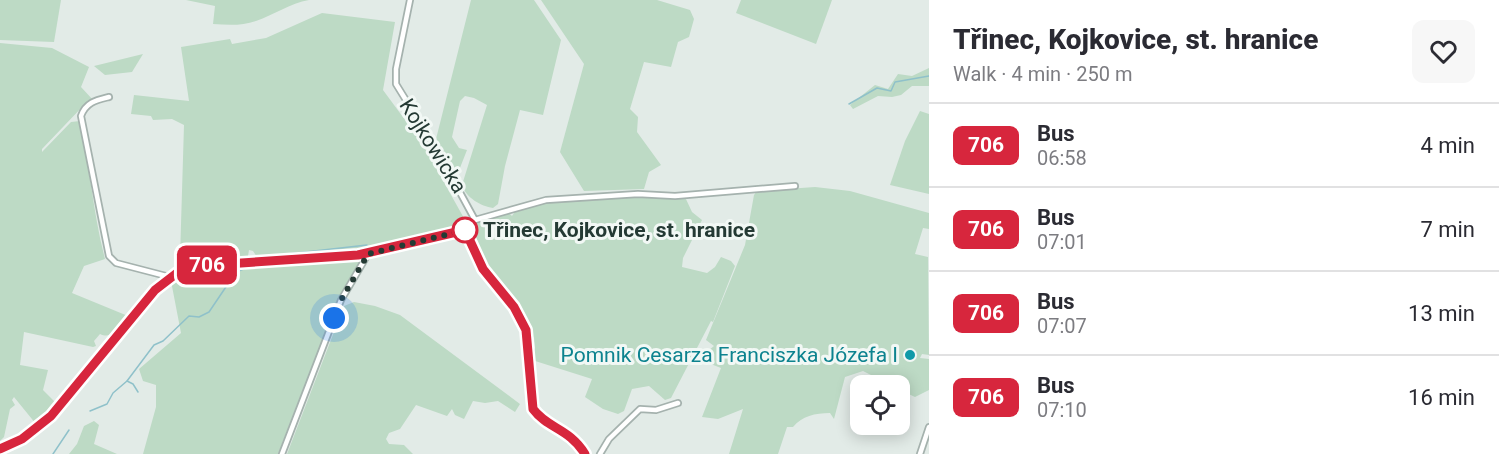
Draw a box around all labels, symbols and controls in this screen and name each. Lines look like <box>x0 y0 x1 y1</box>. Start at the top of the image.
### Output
button: heart <box>1412 20 1475 83</box>
text: Třinec, Kojkovice, st. hranice <box>953 23 1318 56</box>
text: Walk · 4 min · 250 m <box>953 62 1132 86</box>
street label: Kojkowicka <box>395 94 471 198</box>
text: Bus <box>1037 121 1075 146</box>
text: 706 <box>968 133 1004 157</box>
text: 4 min <box>1420 133 1475 158</box>
text: 06:58 <box>1037 146 1087 170</box>
text: Bus <box>1037 205 1075 230</box>
marker: Třinec, Kojkovice, st. hranice <box>452 217 478 243</box>
text: 706 <box>968 217 1004 241</box>
text: 7 min <box>1420 217 1475 242</box>
place label: Třinec, Kojkovice, st. hranice <box>483 218 755 242</box>
text: 07:01 <box>1037 230 1087 254</box>
line badge: 706 <box>172 246 242 284</box>
text: 706 <box>189 253 225 277</box>
text: Bus <box>1037 289 1075 314</box>
text: 706 <box>968 301 1004 325</box>
text: 13 min <box>1408 301 1475 326</box>
your location <box>319 303 349 333</box>
text: 07:07 <box>1037 314 1087 338</box>
place label: Pomnik Cesarza Franciszka Józefa I <box>561 343 898 367</box>
marker: Pomnik Cesarza Franciszka Józefa I <box>903 348 917 362</box>
text: Bus <box>1037 373 1075 398</box>
map controls <box>850 375 910 435</box>
button: locate <box>850 375 910 435</box>
text: 706 <box>968 385 1004 409</box>
text: 16 min <box>1408 385 1475 410</box>
text: 07:10 <box>1037 398 1087 422</box>

